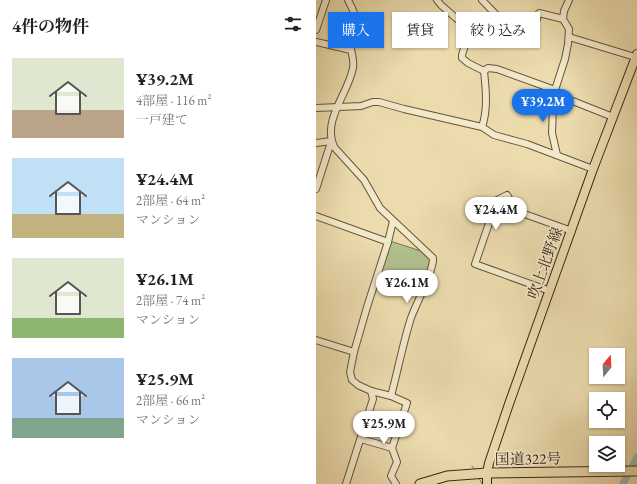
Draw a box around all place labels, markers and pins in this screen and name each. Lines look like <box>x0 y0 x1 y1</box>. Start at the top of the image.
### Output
pin: ¥39.2M <box>510 89 576 123</box>
pin: ¥24.4M <box>463 197 529 231</box>
pin: ¥26.1M <box>374 270 440 304</box>
pin: ¥25.9M <box>351 411 417 445</box>

